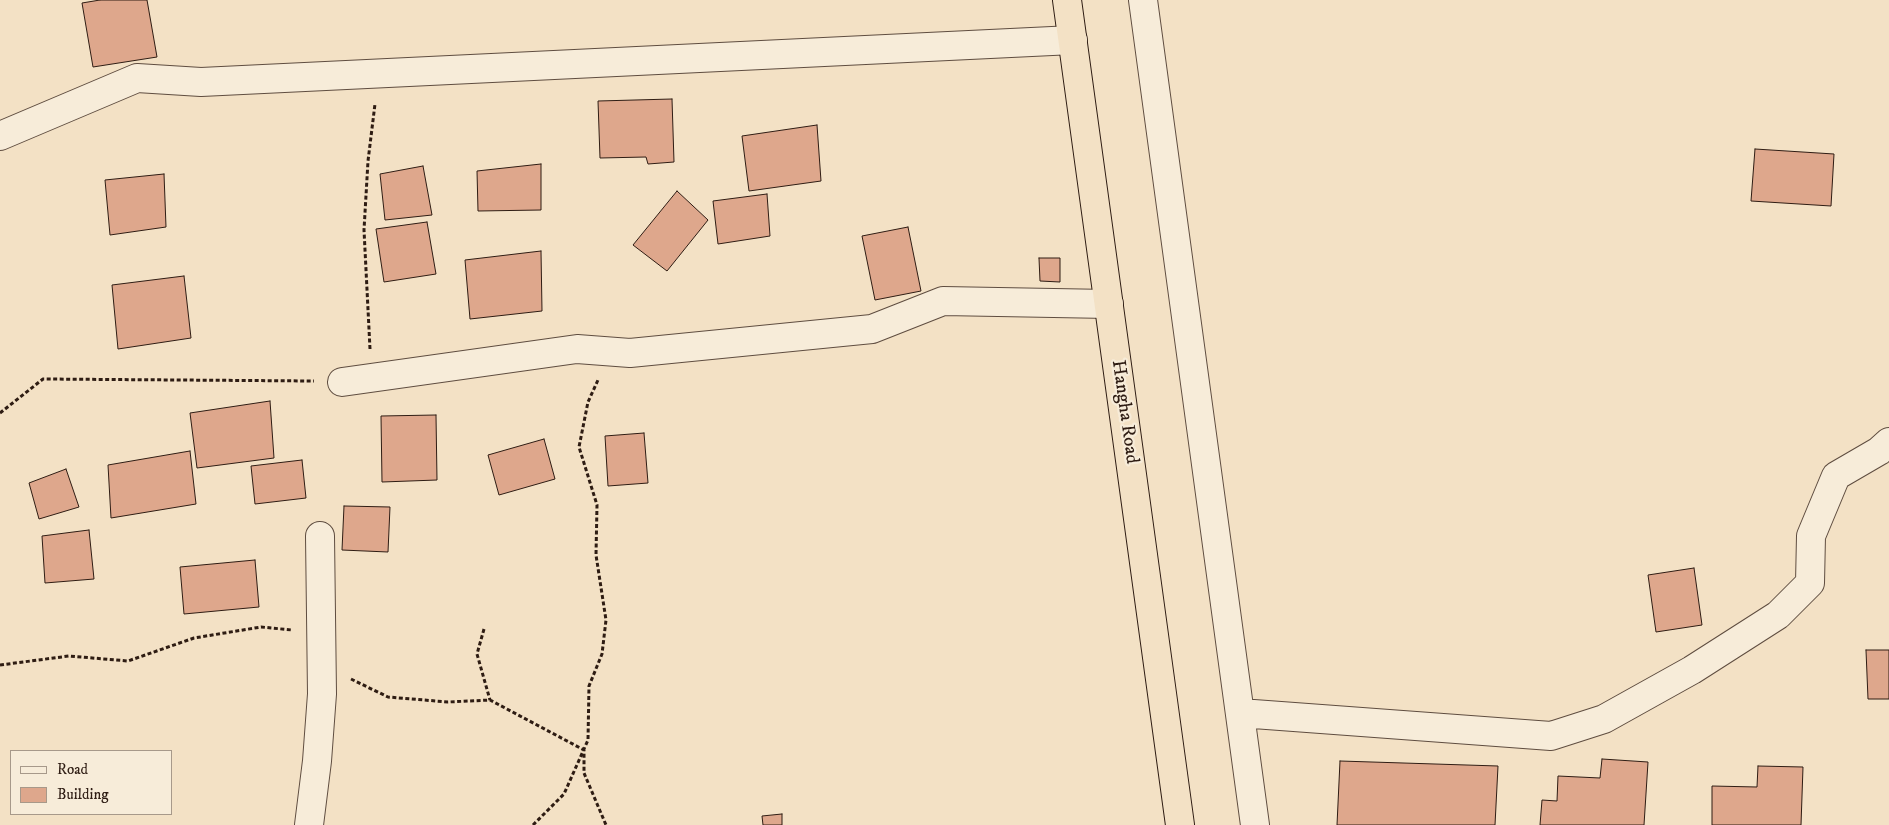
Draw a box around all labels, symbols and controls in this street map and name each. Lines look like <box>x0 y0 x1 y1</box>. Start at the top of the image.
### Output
street label: Hangha Road <box>1105 359 1143 465</box>
legend <box>10 750 172 815</box>
text: Road <box>57 760 88 779</box>
text: Building <box>57 785 109 804</box>

